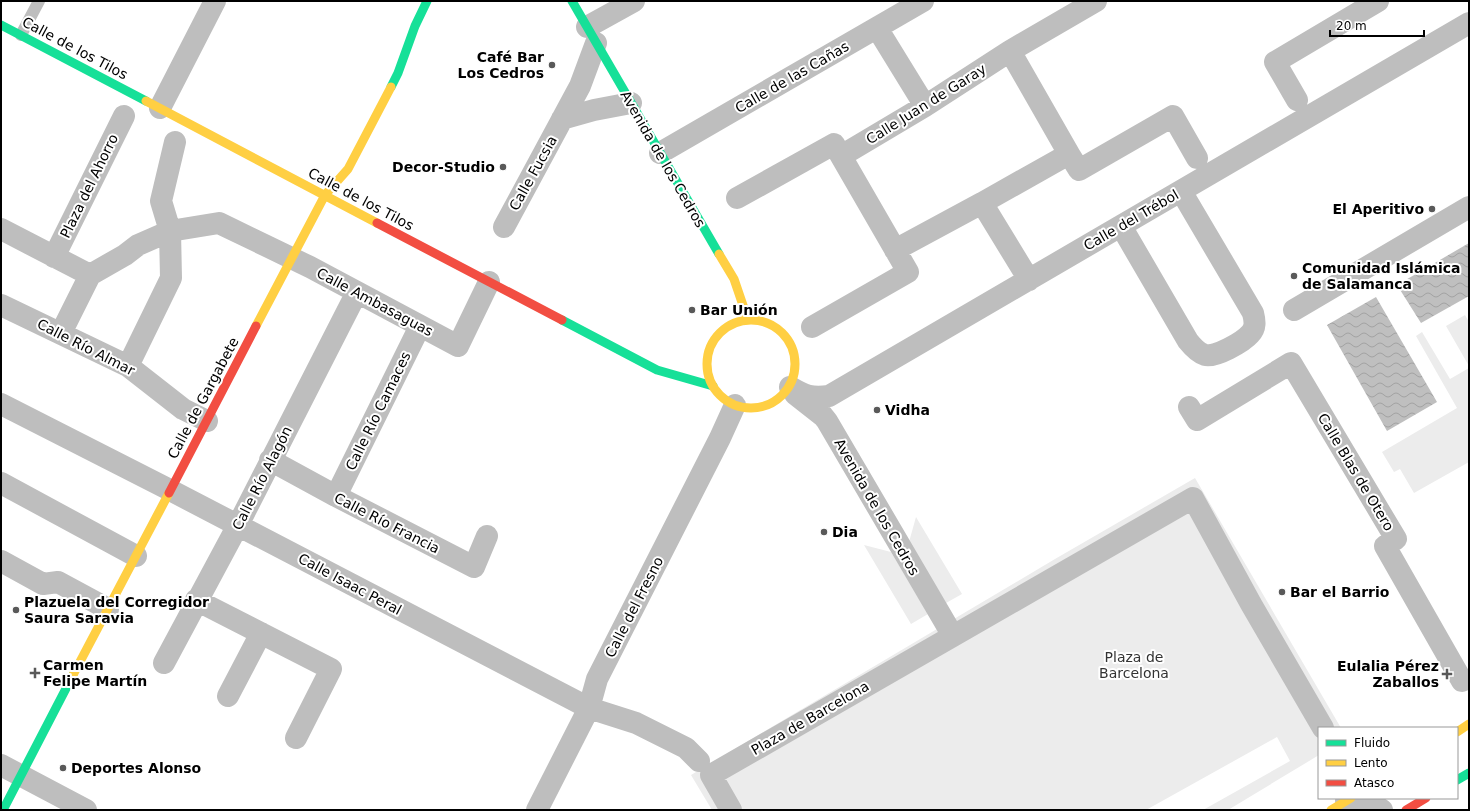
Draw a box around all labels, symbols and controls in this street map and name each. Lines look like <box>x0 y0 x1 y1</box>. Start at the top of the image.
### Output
scale bar <box>1330 12 1424 38</box>
street label: Calle de los Tilos <box>20 13 130 83</box>
text: 20 m <box>1336 19 1367 33</box>
street label: Calle de las Cañas <box>732 38 852 116</box>
place label: Café Bar Los Cedros <box>458 49 544 81</box>
marker: Café Bar Los Cedros <box>547 60 557 70</box>
street label: Calle Juan de Garay <box>863 61 989 147</box>
street label: Avenida de los Cedros <box>617 88 709 230</box>
street label: Plaza del Ahorro <box>57 131 121 241</box>
street label: Calle Fucsia <box>506 133 560 213</box>
place label: Decor-Studio <box>392 159 495 175</box>
marker: Decor-Studio <box>498 162 508 172</box>
street label: Calle de los Tilos <box>306 164 416 234</box>
street label: Calle del Trébol <box>1081 186 1181 254</box>
place label: El Aperitivo <box>1332 201 1424 217</box>
marker: El Aperitivo <box>1427 204 1437 214</box>
place label: Comunidad Islámica de Salamanca <box>1302 260 1461 292</box>
street label: Calle Ambasaguas <box>314 265 436 339</box>
marker: Comunidad Islámica de Salamanca <box>1289 271 1299 281</box>
place label: Bar Unión <box>700 302 778 318</box>
marker: Bar Unión <box>687 305 697 315</box>
street label: Calle Río Almar <box>35 316 138 379</box>
street label: Calle de Gargabete <box>164 335 242 461</box>
street label: Calle Río Camaces <box>342 349 414 473</box>
place label: Vidha <box>885 402 930 418</box>
marker: Vidha <box>872 405 882 415</box>
street label: Calle Blas de Otero <box>1315 410 1397 534</box>
street label: Calle Río Alagón <box>229 423 295 533</box>
street label: Avenida de los Cedros <box>831 436 923 578</box>
street label: Calle Río Francia <box>332 489 442 557</box>
place label: Dia <box>832 524 858 540</box>
marker: Dia <box>819 527 829 537</box>
street label: Calle Isaac Peral <box>296 550 404 618</box>
street label: Calle del Fresno <box>602 554 666 660</box>
place label: Bar el Barrio <box>1290 584 1390 600</box>
marker: Bar el Barrio <box>1277 587 1287 597</box>
place label: Plazuela del Corregidor Saura Saravia <box>24 594 209 626</box>
marker: Plazuela del Corregidor Saura Saravia <box>11 605 21 615</box>
park label: Plaza de Barcelona <box>1099 649 1169 681</box>
place label: Carmen Felipe Martín <box>43 657 147 689</box>
place label: Eulalia Pérez Zaballos <box>1337 658 1439 690</box>
marker: Carmen Felipe Martín <box>30 668 40 678</box>
marker: Eulalia Pérez Zaballos <box>1442 669 1452 679</box>
street label: Plaza de Barcelona <box>748 678 872 758</box>
legend <box>1318 727 1458 799</box>
text: Fluido <box>1354 736 1390 750</box>
text: Lento <box>1354 756 1388 770</box>
place label: Deportes Alonso <box>71 760 202 776</box>
marker: Deportes Alonso <box>58 763 68 773</box>
text: Atasco <box>1354 776 1394 790</box>

